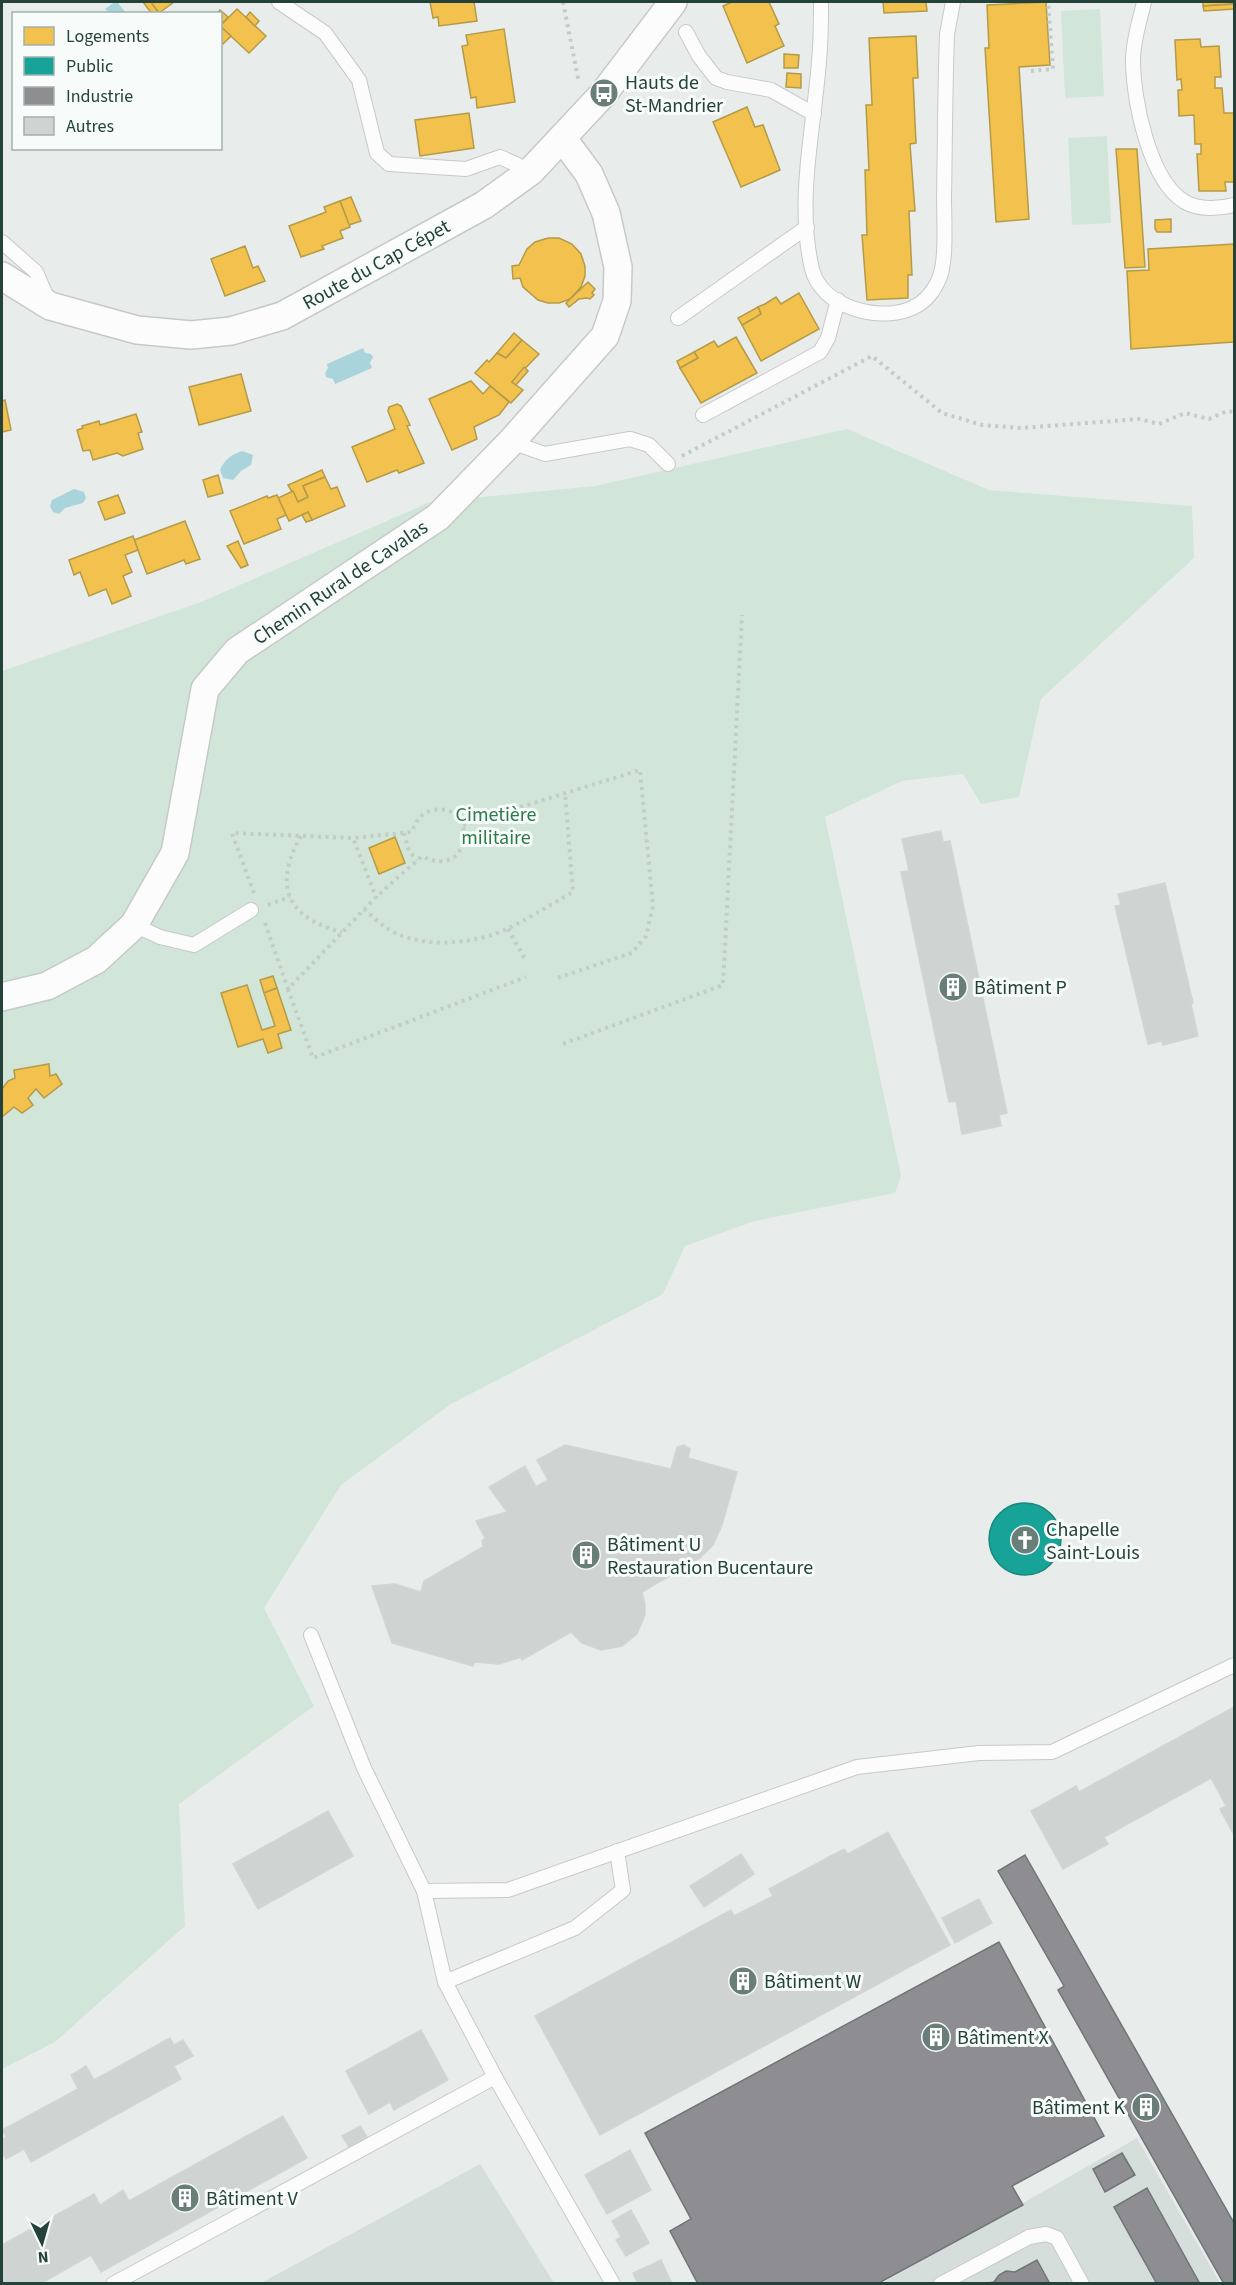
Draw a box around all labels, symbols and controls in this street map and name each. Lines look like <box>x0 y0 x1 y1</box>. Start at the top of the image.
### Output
legend <box>12 12 222 150</box>
text: Logements <box>66 24 149 49</box>
text: Public <box>66 54 113 79</box>
place label: Hauts de St-Mandrier <box>625 69 723 120</box>
bus stop icon: Hauts de St-Mandrier <box>588 77 620 109</box>
text: Industrie <box>66 84 133 109</box>
text: Autres <box>66 114 114 139</box>
street label: Route du Cap Cépet <box>298 213 456 317</box>
street label: Chemin Rural de Cavalas <box>247 514 434 652</box>
park label: Cimetière militaire <box>456 801 537 852</box>
building icon: Bâtiment P <box>937 971 969 1003</box>
place label: Bâtiment P <box>974 974 1067 1002</box>
place label: Chapelle Saint-Louis <box>1046 1516 1140 1567</box>
church icon: Chapelle Saint-Louis <box>1009 1524 1041 1556</box>
place label: Bâtiment U Restauration Bucentaure <box>607 1531 813 1582</box>
building icon: Bâtiment U Restauration Bucentaure <box>570 1539 602 1571</box>
building icon: Bâtiment W <box>727 1965 759 1997</box>
place label: Bâtiment W <box>764 1968 861 1996</box>
building icon: Bâtiment X <box>920 2021 952 2053</box>
place label: Bâtiment X <box>957 2024 1049 2052</box>
building icon: Bâtiment K <box>1130 2091 1162 2123</box>
place label: Bâtiment K <box>1032 2094 1125 2122</box>
building icon: Bâtiment V <box>169 2182 201 2214</box>
place label: Bâtiment V <box>206 2185 298 2213</box>
north arrow <box>12 2213 72 2273</box>
text: N <box>37 2246 49 2268</box>

